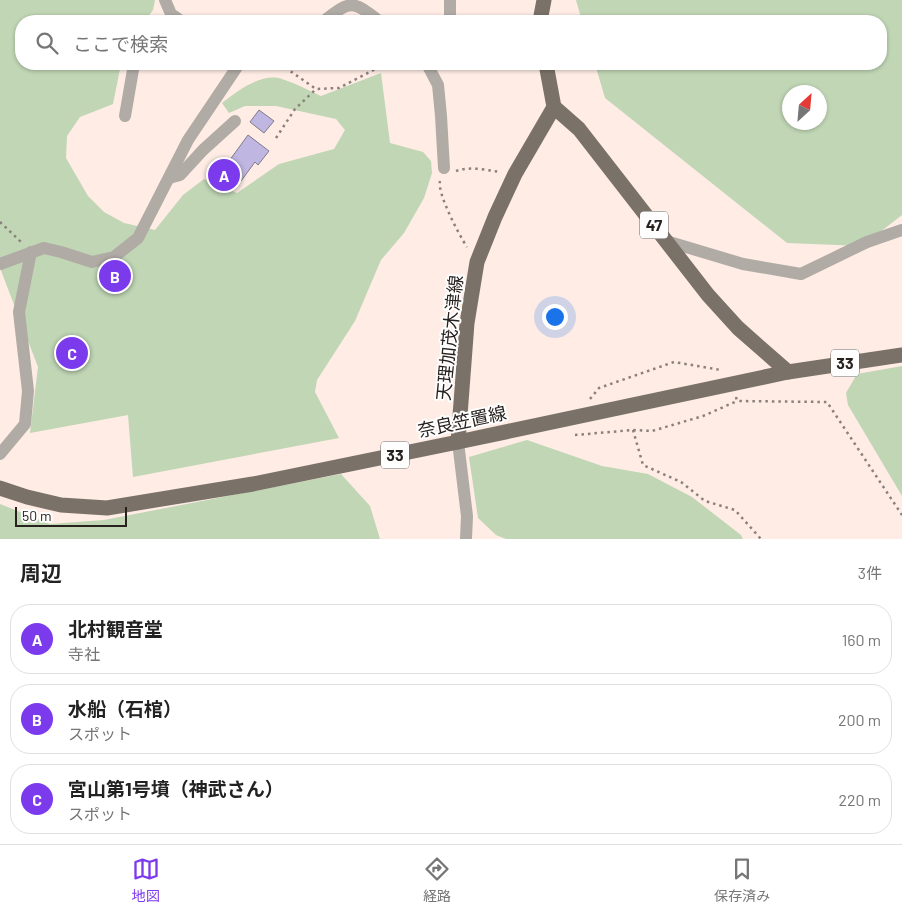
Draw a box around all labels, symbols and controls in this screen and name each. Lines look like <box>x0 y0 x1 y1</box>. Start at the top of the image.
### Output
search box <box>15 15 887 70</box>
icon: search <box>33 29 61 57</box>
text: ここで検索 <box>73 32 168 55</box>
north arrow <box>782 85 827 130</box>
pin: A <box>208 156 240 194</box>
road number: 47 <box>640 212 668 238</box>
pin: B <box>99 257 131 295</box>
street label: 天理加茂木津線 <box>431 274 467 402</box>
your location <box>542 304 568 330</box>
pin: C <box>56 334 88 372</box>
road number: 33 <box>831 349 859 376</box>
street label: 奈良笠置線 <box>415 401 508 441</box>
road number: 33 <box>381 442 409 468</box>
scale bar <box>15 504 128 527</box>
text: 50 m <box>22 507 51 524</box>
text: 周辺 <box>20 560 62 585</box>
text: 3件 <box>858 563 882 582</box>
text: 北村観音堂 <box>68 617 163 640</box>
text: A <box>32 630 42 649</box>
text: 160 m <box>842 630 881 649</box>
text: 寺社 <box>68 644 100 663</box>
text: 水船（石棺） <box>68 697 182 720</box>
text: B <box>32 710 42 729</box>
text: 200 m <box>838 710 881 729</box>
text: スポット <box>68 724 132 743</box>
text: 宮山第1号墳（神武さん） <box>68 777 284 800</box>
text: C <box>32 790 42 809</box>
text: 220 m <box>838 790 881 809</box>
text: スポット <box>68 804 132 823</box>
tab: 地図 <box>132 855 160 905</box>
tab: 経路 <box>423 855 451 905</box>
tab: 保存済み <box>714 855 770 905</box>

